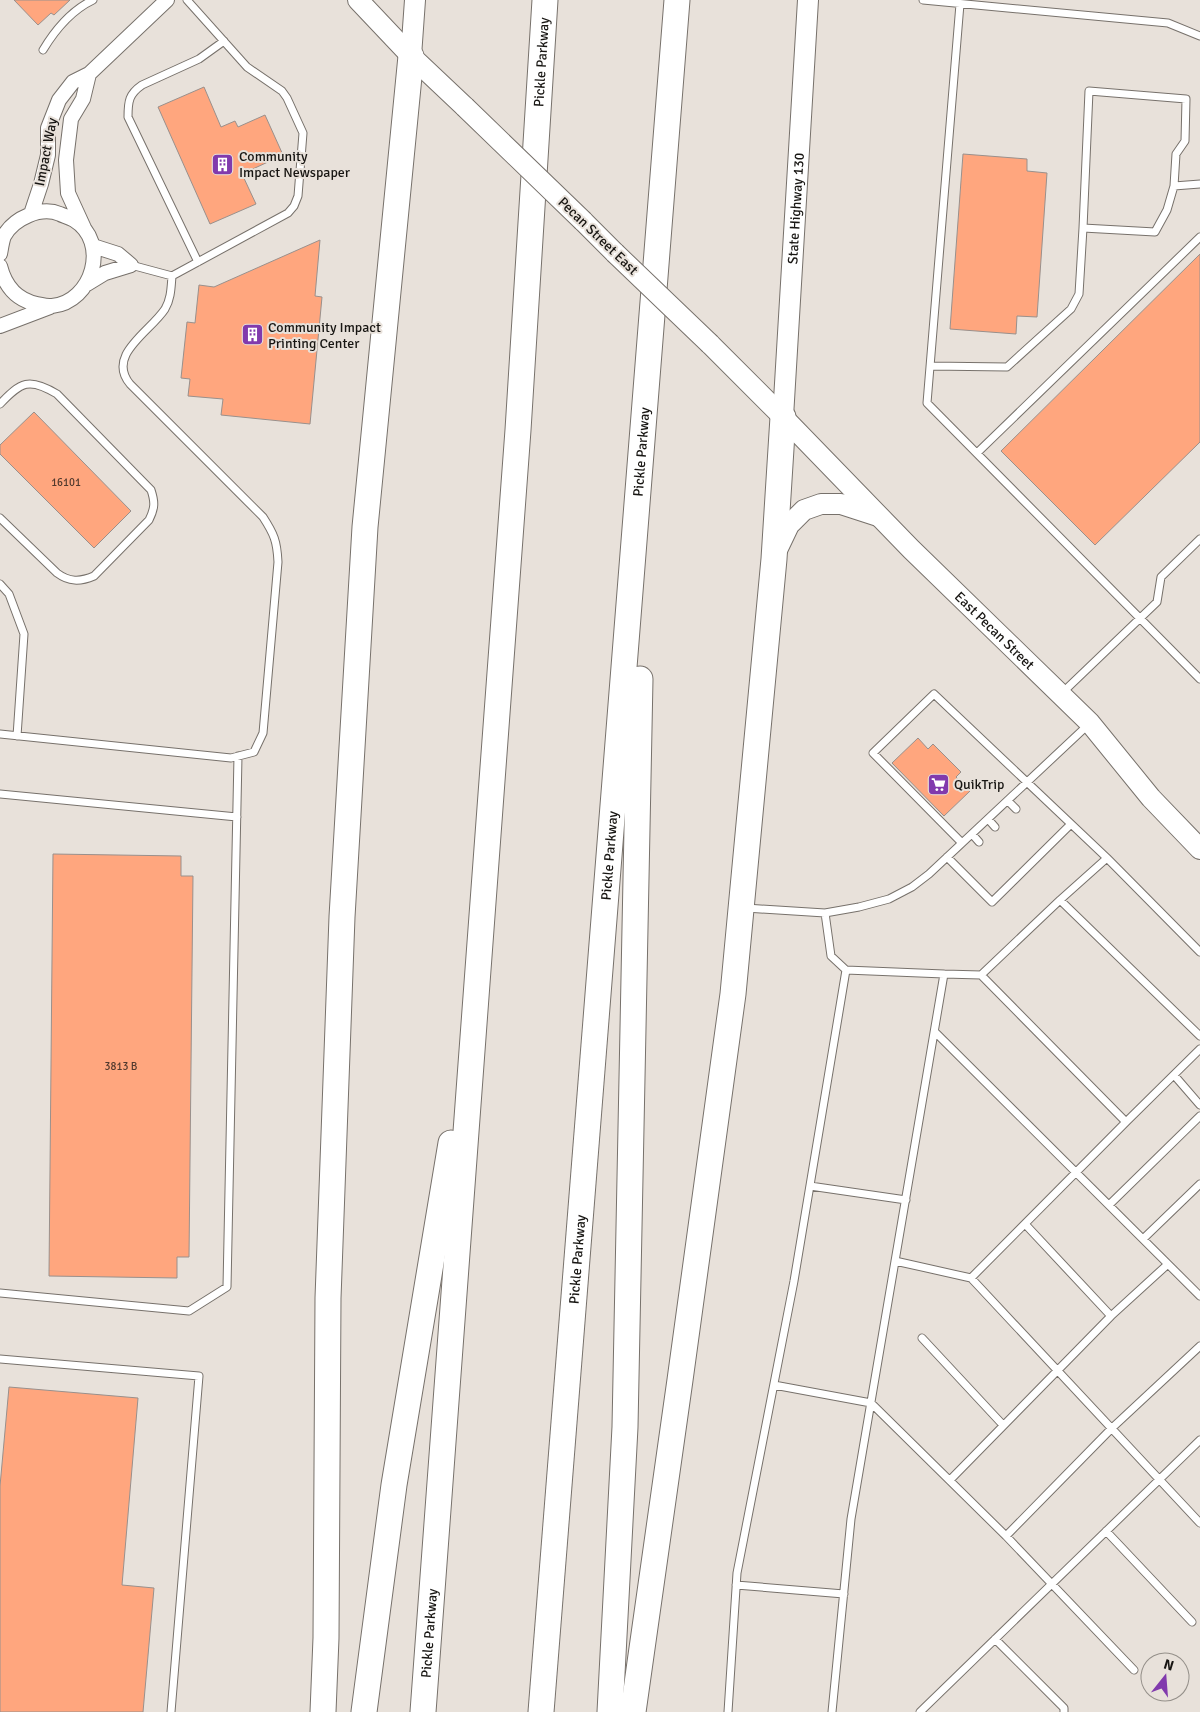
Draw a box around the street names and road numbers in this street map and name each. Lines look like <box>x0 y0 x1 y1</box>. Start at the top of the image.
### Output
street label: Pickle Parkway <box>530 17 552 108</box>
street label: Impact Way <box>31 116 61 188</box>
street label: State Highway 130 <box>784 152 807 265</box>
street label: Pecan Street East <box>555 194 642 278</box>
street label: Pickle Parkway <box>629 406 653 497</box>
street label: East Pecan Street <box>951 588 1038 673</box>
street label: Pickle Parkway <box>597 810 621 901</box>
street label: Pickle Parkway <box>565 1214 589 1305</box>
street label: Pickle Parkway <box>417 1587 441 1679</box>

